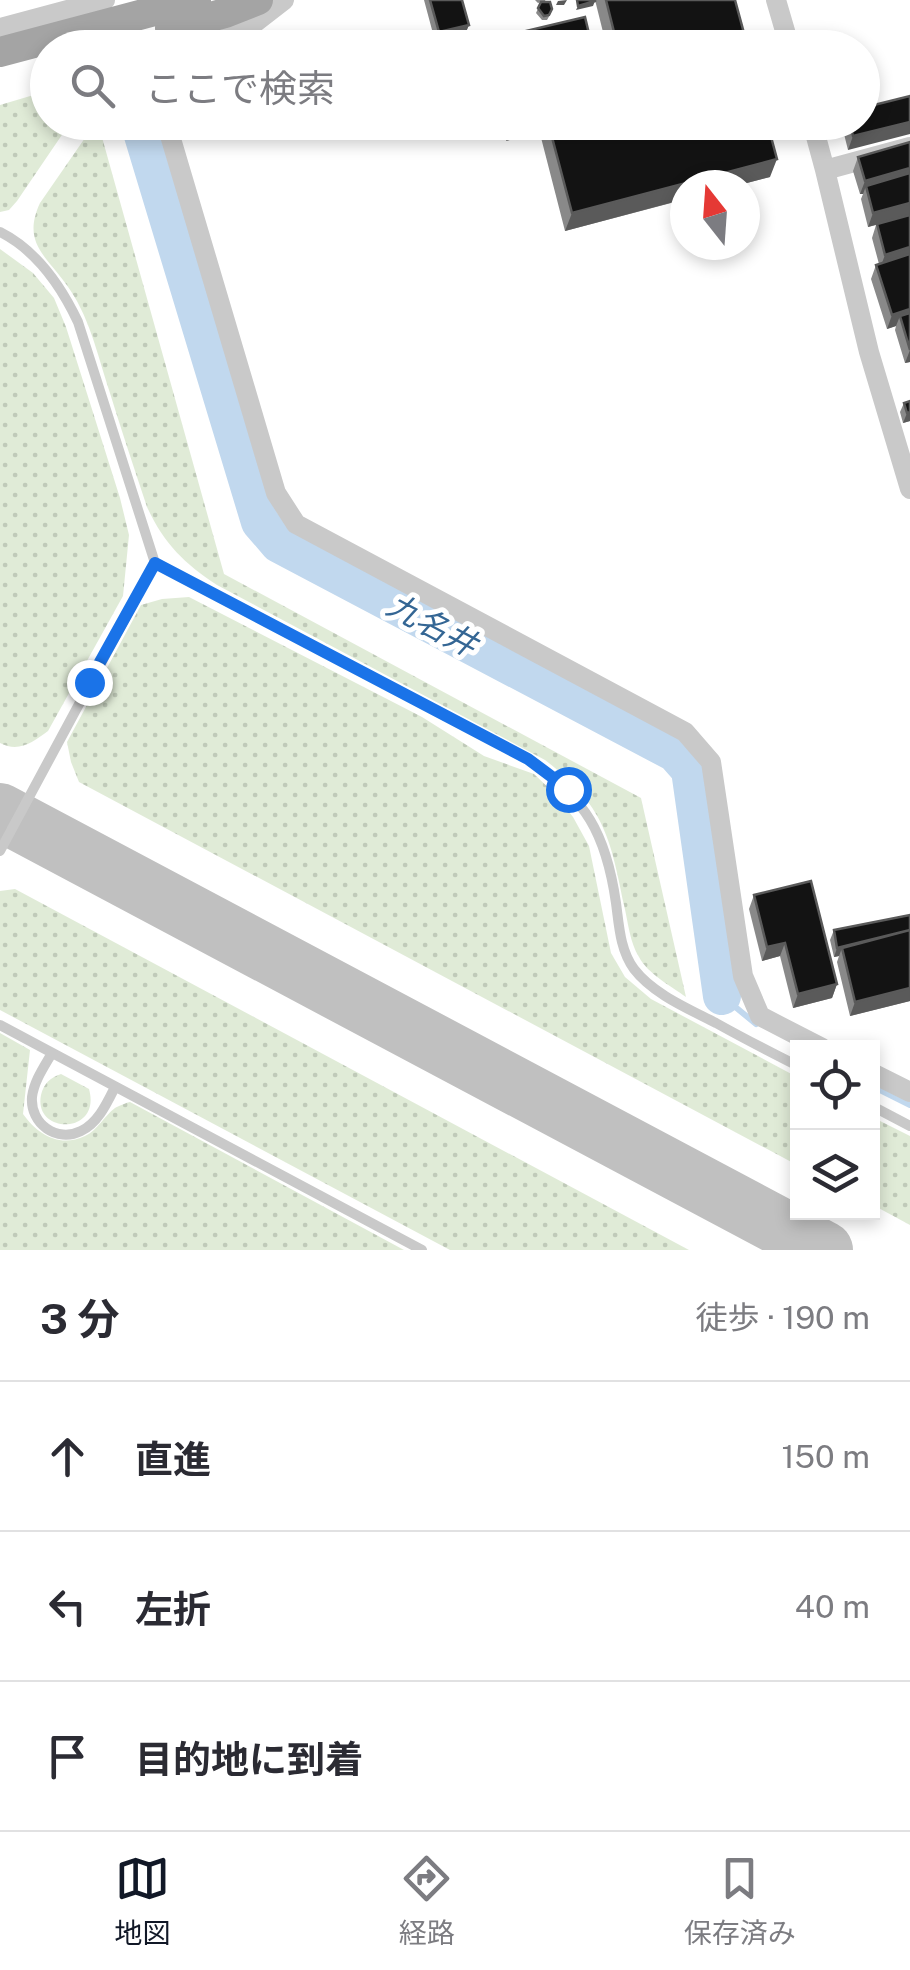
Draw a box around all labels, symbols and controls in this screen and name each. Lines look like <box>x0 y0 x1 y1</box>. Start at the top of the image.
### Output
search box <box>30 30 880 140</box>
icon: search <box>65 58 120 113</box>
text: ここで検索 <box>145 66 335 111</box>
north arrow <box>670 170 760 260</box>
water label: 九名井 <box>381 586 486 665</box>
route end <box>67 660 113 706</box>
route start <box>546 767 592 813</box>
map controls <box>790 1040 880 1220</box>
button: locate <box>790 1040 880 1130</box>
button: layers <box>790 1130 880 1220</box>
text: 3 分 <box>40 1294 119 1343</box>
text: 徒歩 · 190 m <box>695 1299 870 1336</box>
icon: ahead <box>40 1429 95 1484</box>
text: 直進 <box>135 1437 211 1482</box>
text: 150 m <box>781 1438 870 1475</box>
icon: left <box>40 1579 95 1634</box>
text: 左折 <box>135 1587 211 1632</box>
text: 40 m <box>795 1588 870 1625</box>
icon: arrive <box>40 1729 95 1784</box>
text: 目的地に到着 <box>135 1737 363 1782</box>
tab: 地図 <box>114 1851 170 1951</box>
tab: 経路 <box>399 1851 455 1951</box>
tab: 保存済み <box>684 1851 796 1951</box>

